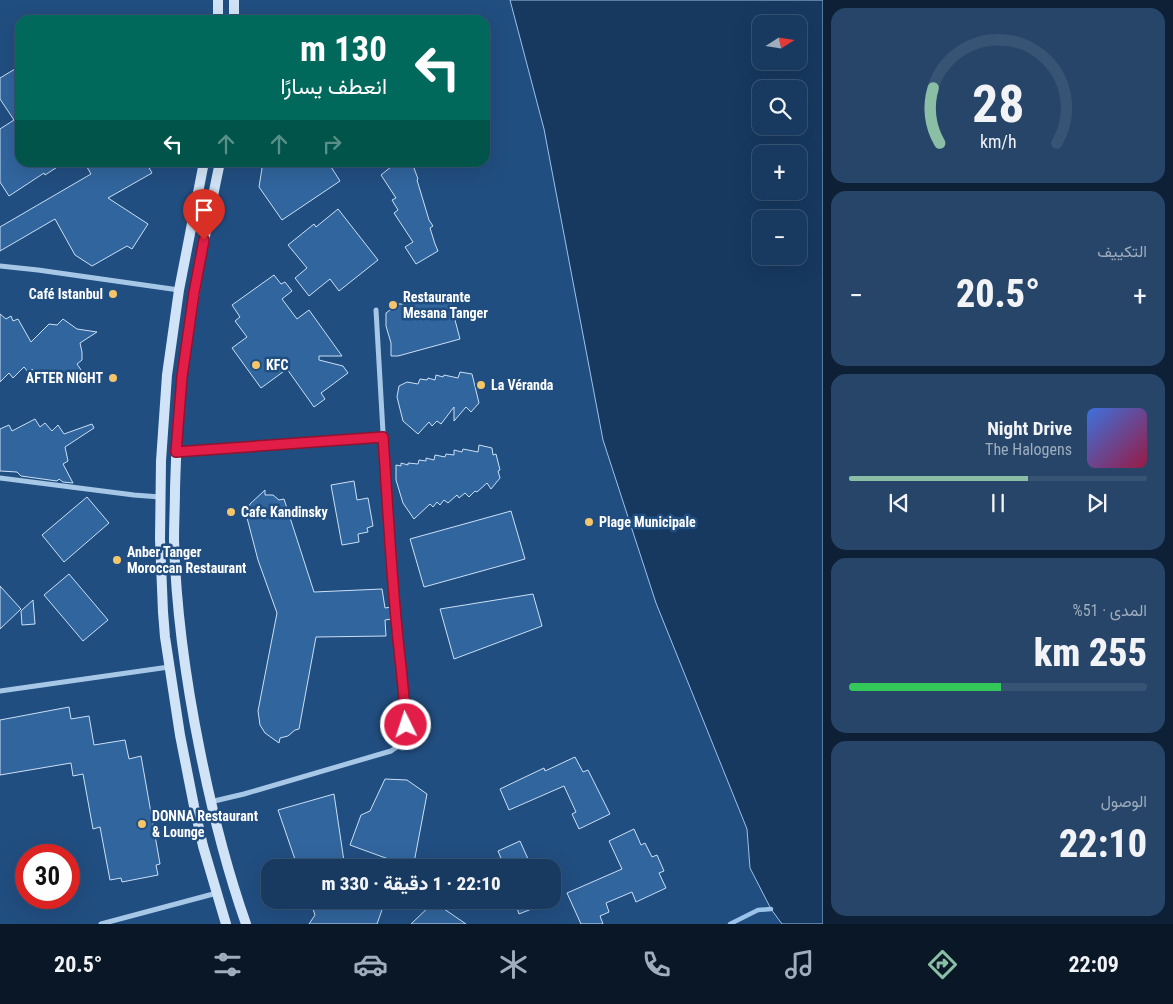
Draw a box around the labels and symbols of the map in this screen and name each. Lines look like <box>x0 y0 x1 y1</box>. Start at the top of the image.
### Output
north arrow <box>752 15 808 70</box>
pin <box>183 189 225 240</box>
place label: Café Istanbul <box>29 286 103 302</box>
marker: Café Istanbul <box>107 288 119 300</box>
place label: Restaurante Mesana Tanger <box>403 289 488 321</box>
marker: Restaurante Mesana Tanger <box>387 299 399 311</box>
place label: KFC <box>266 357 288 373</box>
marker: KFC <box>250 359 262 371</box>
place label: AFTER NIGHT <box>26 370 103 386</box>
marker: AFTER NIGHT <box>107 372 119 384</box>
place label: La Véranda <box>491 377 554 393</box>
marker: La Véranda <box>475 379 487 391</box>
place label: Cafe Kandinsky <box>241 504 329 520</box>
marker: Cafe Kandinsky <box>225 506 237 518</box>
place label: Plage Municipale <box>599 514 696 530</box>
marker: Plage Municipale <box>583 516 595 528</box>
place label: Anber Tanger Moroccan Restaurant <box>127 544 246 576</box>
marker: Anber Tanger Moroccan Restaurant <box>111 554 123 566</box>
position arrow <box>379 698 431 750</box>
place label: DONNA Restaurant & Lounge <box>152 808 258 840</box>
marker: DONNA Restaurant & Lounge <box>136 818 148 830</box>
speed limit sign: 30 <box>15 844 80 909</box>

